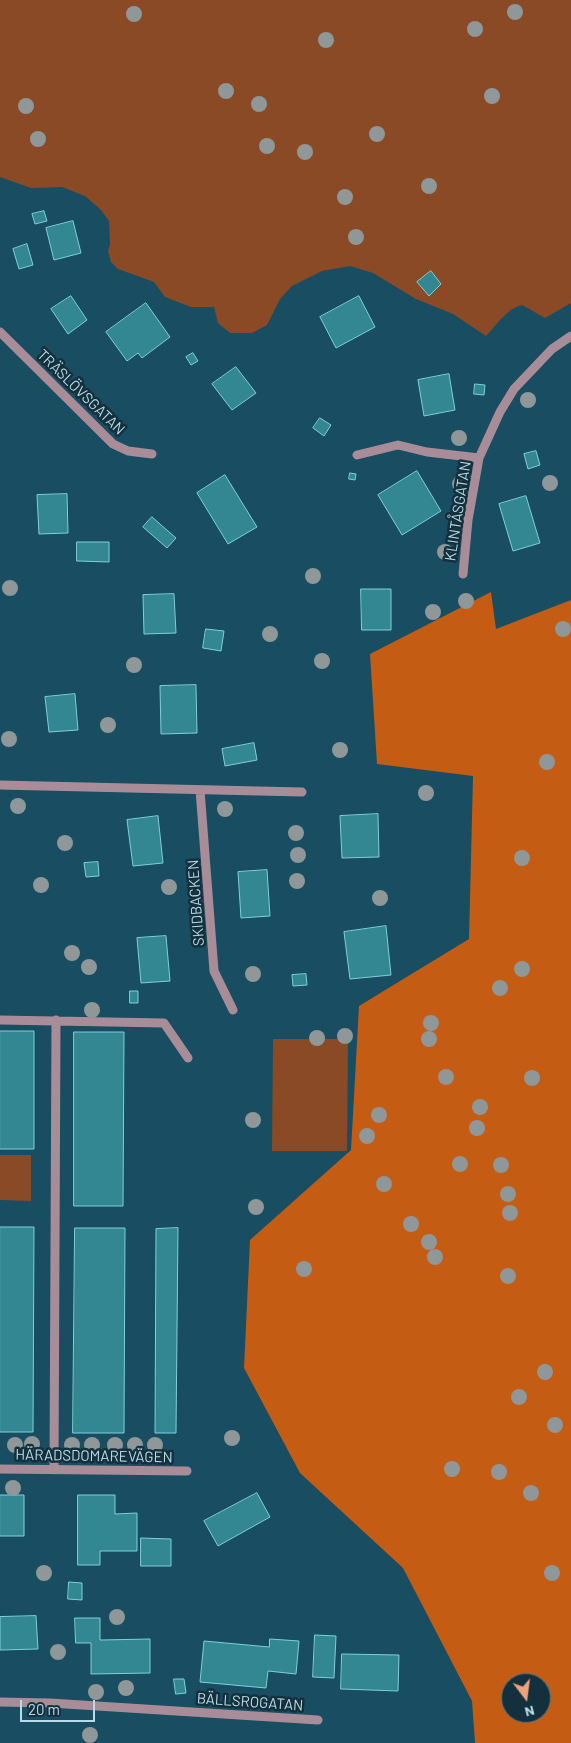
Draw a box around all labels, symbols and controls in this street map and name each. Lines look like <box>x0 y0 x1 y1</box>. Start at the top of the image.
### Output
street label: TRÄSLÖVSGATAN <box>33 346 129 438</box>
street label: KLINTÅSGATAN <box>441 460 475 562</box>
street label: SKIDBACKEN <box>184 859 208 947</box>
street label: HÄRADSDOMAREVÄGEN <box>15 1446 173 1466</box>
north arrow <box>501 1673 551 1723</box>
street label: BÄLLSROGATAN <box>196 1689 304 1715</box>
scale bar <box>22 1690 98 1722</box>
text: 20 m <box>28 1700 60 1718</box>
text: N <box>523 1703 536 1721</box>

